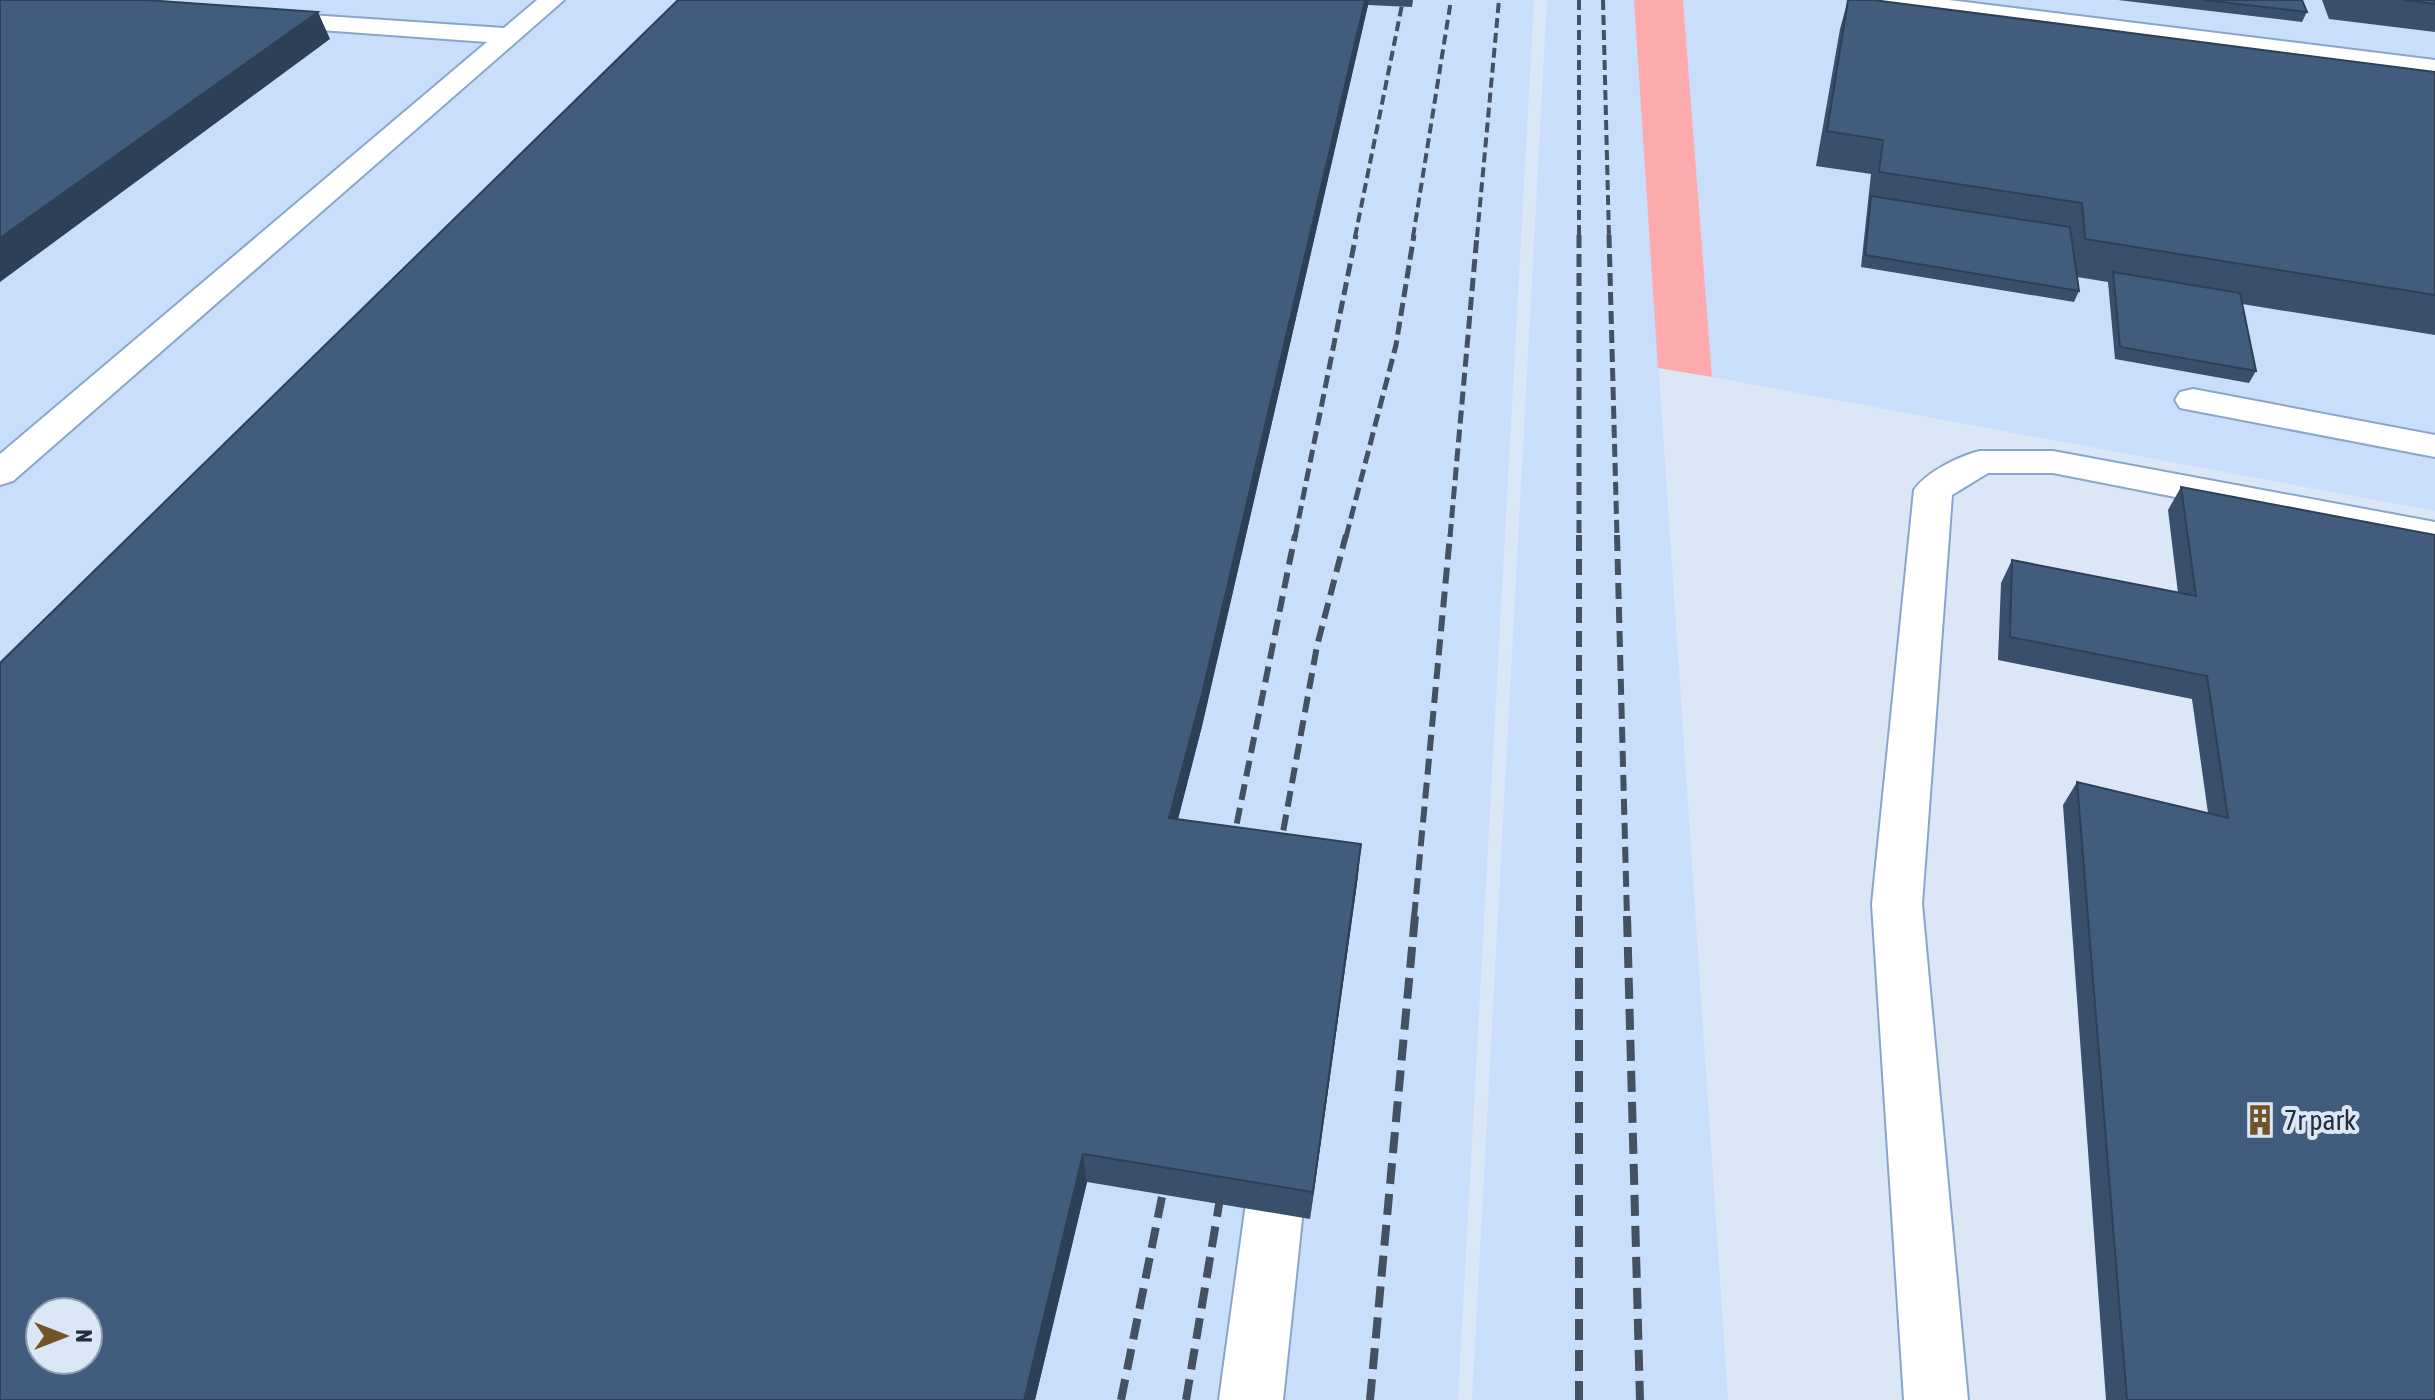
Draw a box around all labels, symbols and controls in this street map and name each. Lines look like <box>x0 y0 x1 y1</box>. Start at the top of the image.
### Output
building icon: 7r park <box>2243 1103 2277 1137</box>
place label: 7r park <box>2284 1104 2356 1136</box>
north arrow <box>24 1296 104 1376</box>
text: N <box>71 1330 97 1342</box>

